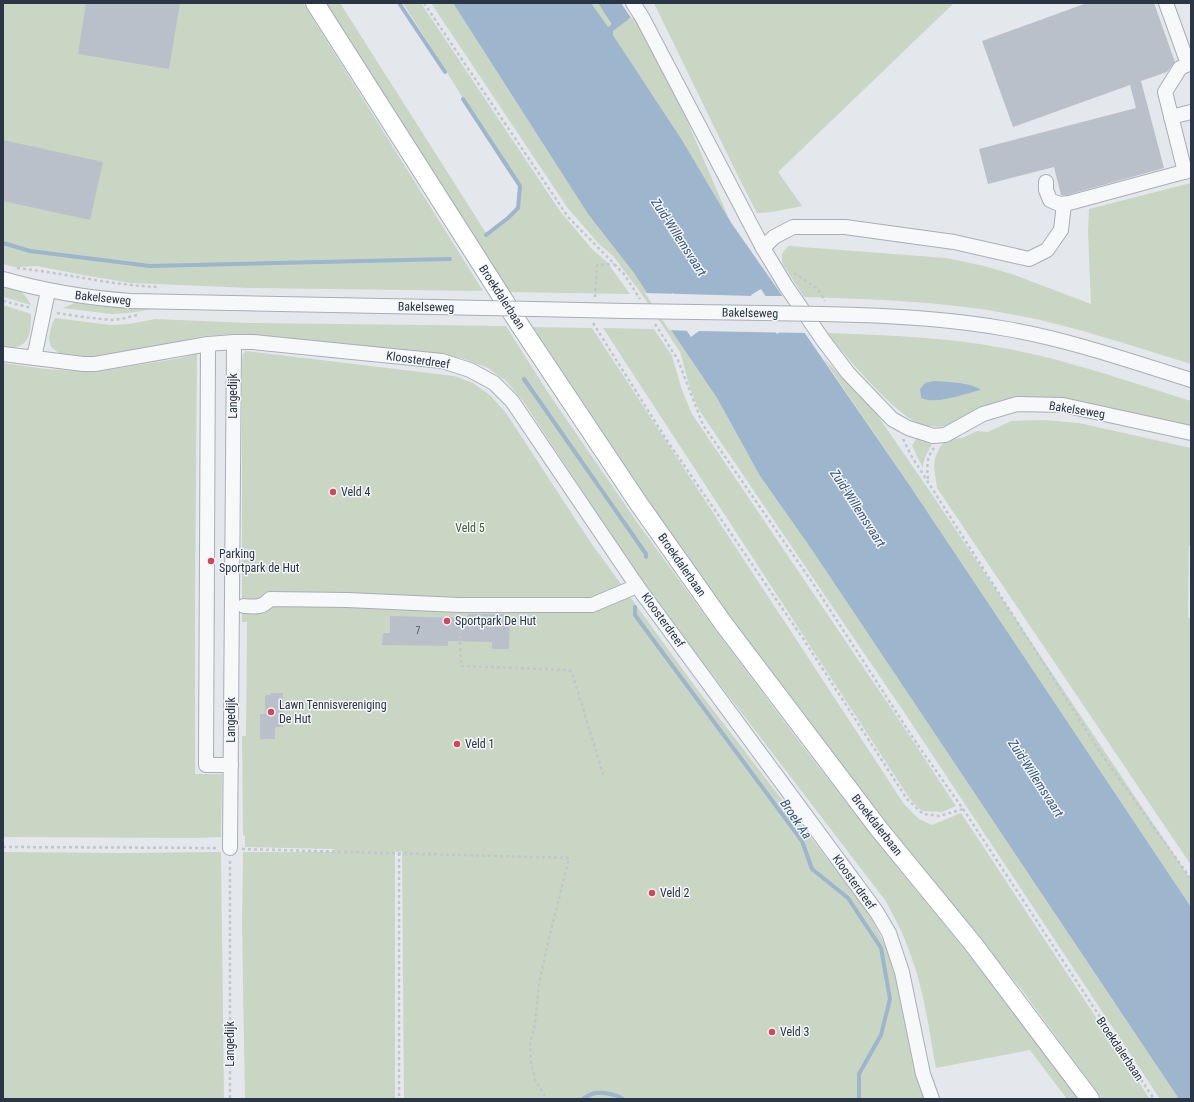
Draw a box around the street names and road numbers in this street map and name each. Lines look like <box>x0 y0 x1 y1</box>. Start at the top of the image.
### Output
street label: Broekdalerbaan <box>476 262 528 332</box>
street label: Bakelseweg <box>74 288 132 308</box>
street label: Bakelseweg <box>398 300 454 314</box>
street label: Bakelseweg <box>722 306 778 320</box>
street label: Kloosterdreef <box>385 349 451 371</box>
street label: Langedijk <box>226 373 240 419</box>
street label: Bakelseweg <box>1048 399 1106 421</box>
street label: Broekdalerbaan <box>655 531 709 599</box>
street label: Kloosterdreef <box>639 590 688 650</box>
street label: Langedijk <box>224 697 238 743</box>
street label: Broekdalerbaan <box>849 792 905 859</box>
street label: Kloosterdreef <box>830 852 879 912</box>
street label: Broekdalerbaan <box>1094 1014 1147 1084</box>
street label: Langedijk <box>223 1021 237 1067</box>

